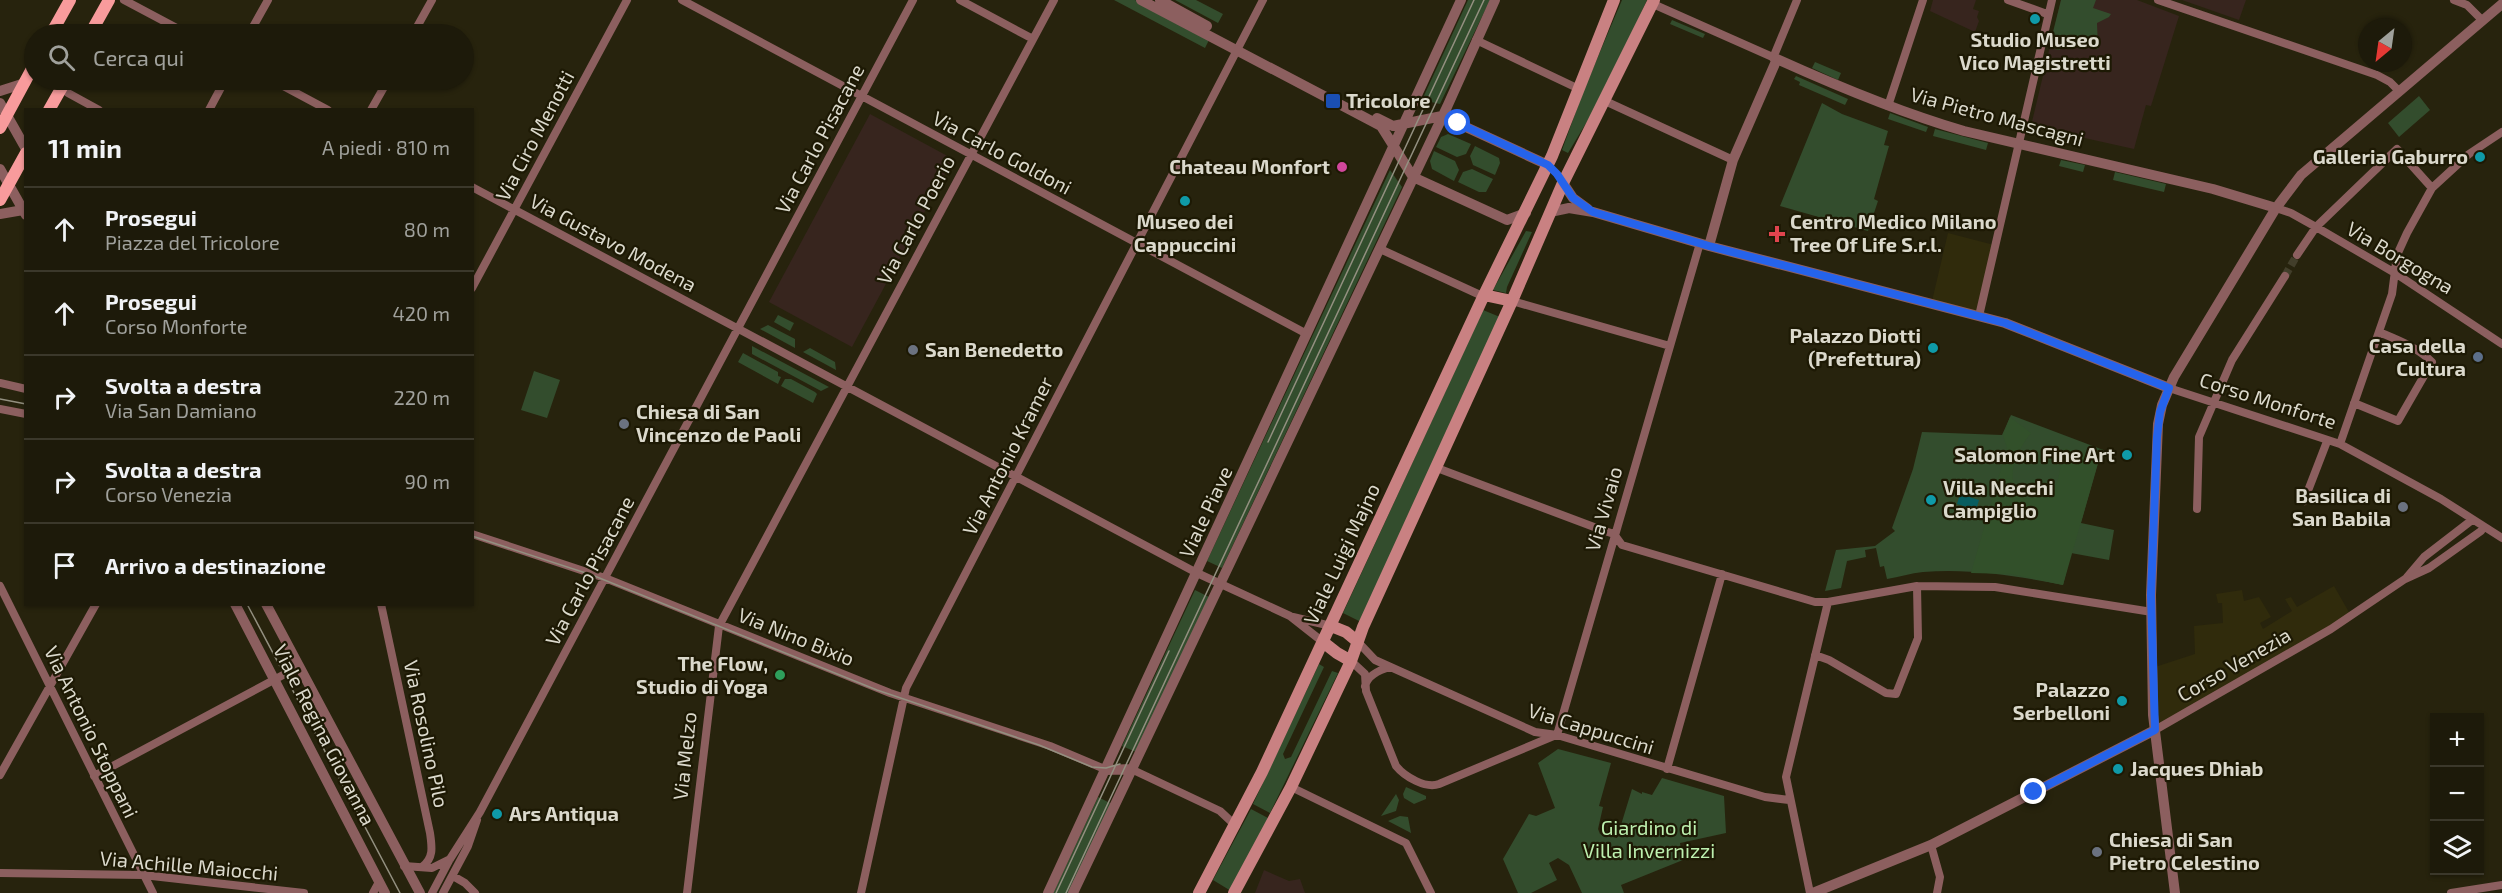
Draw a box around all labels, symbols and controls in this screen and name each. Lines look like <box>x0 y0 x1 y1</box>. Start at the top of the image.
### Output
marker: Studio Museo Vico Magistretti <box>2028 12 2042 26</box>
north arrow <box>2358 18 2412 72</box>
search box <box>24 24 474 90</box>
place label: Studio Museo Vico Magistretti <box>1959 27 2111 74</box>
icon: search <box>45 41 78 74</box>
text: Cerca qui <box>93 44 184 70</box>
street label: Via Carlo Pisacane <box>770 60 869 217</box>
street label: Via Ciro Menotti <box>490 66 579 205</box>
street label: Via Pietro Mascagni <box>1908 81 2087 151</box>
place label: Tricolore <box>1346 88 1430 112</box>
marker: Tricolore <box>1324 92 1342 110</box>
street label: Via Carlo Goldoni <box>929 105 1076 199</box>
route start <box>1444 109 1470 135</box>
text: 11 min <box>48 132 122 163</box>
text: A piedi · 810 m <box>322 135 450 159</box>
place label: Galleria Gaburro <box>2313 144 2468 168</box>
marker: Galleria Gaburro <box>2473 150 2487 164</box>
street label: Via Carlo Poerio <box>871 151 959 288</box>
place label: Chateau Monfort <box>1169 154 1330 178</box>
marker: Chateau Monfort <box>1335 160 1349 174</box>
street label: Via Gustavo Modena <box>526 188 701 296</box>
marker: Museo dei Cappuccini <box>1178 194 1192 208</box>
text: Prosegui <box>105 204 197 230</box>
place label: Museo dei Cappuccini <box>1134 209 1236 256</box>
place label: Centro Medico Milano Tree Of Life S.r.l. <box>1790 209 1997 256</box>
icon: ahead <box>48 213 81 246</box>
street label: Via Borgogna <box>2343 216 2458 298</box>
text: 80 m <box>404 217 450 241</box>
marker: Centro Medico Milano Tree Of Life S.r.l. <box>1768 225 1786 243</box>
text: Piazza del Tricolore <box>105 230 280 254</box>
text: Prosegui <box>105 288 197 314</box>
icon: ahead <box>48 297 81 330</box>
text: 420 m <box>392 301 450 325</box>
text: Corso Monforte <box>105 314 247 338</box>
place label: Palazzo Diotti (Prefettura) <box>1789 323 1921 370</box>
place label: Casa della Cultura <box>2369 333 2466 380</box>
place label: San Benedetto <box>925 337 1063 361</box>
marker: Palazzo Diotti (Prefettura) <box>1926 341 1940 355</box>
marker: San Benedetto <box>906 343 920 357</box>
marker: Casa della Cultura <box>2471 350 2485 364</box>
street label: Corso Monforte <box>2197 367 2340 433</box>
text: Svolta a destra <box>105 372 262 398</box>
street label: Via Antonio Kramer <box>957 372 1057 539</box>
icon: right <box>48 381 81 414</box>
text: 220 m <box>393 385 450 409</box>
text: Via San Damiano <box>105 398 257 422</box>
place label: Chiesa di San Vincenzo de Paoli <box>636 399 801 446</box>
marker: Chiesa di San Vincenzo de Paoli <box>617 417 631 431</box>
place label: Salomon Fine Art <box>1954 442 2115 466</box>
marker: Salomon Fine Art <box>2120 448 2134 462</box>
text: Svolta a destra <box>105 456 262 482</box>
street label: Viale Piave <box>1173 462 1237 561</box>
street label: Via Vivaio <box>1580 464 1627 554</box>
icon: right <box>48 465 81 498</box>
text: 90 m <box>405 469 450 493</box>
place label: Villa Necchi Campiglio <box>1943 475 2054 522</box>
street label: Viale Luigi Majno <box>1298 479 1384 628</box>
text: Corso Venezia <box>105 482 232 506</box>
place label: Basilica di San Babila <box>2292 483 2391 530</box>
street label: Via Carlo Pisacane <box>540 492 639 649</box>
marker: Villa Necchi Campiglio <box>1924 493 1938 507</box>
marker: Basilica di San Babila <box>2396 500 2410 514</box>
icon: arrive <box>48 549 81 582</box>
text: Arrivo a destinazione <box>105 552 326 578</box>
street label: Via Nino Bixio <box>735 602 858 670</box>
street label: Corso Venezia <box>2173 622 2294 706</box>
street label: Viale Regina Giovanna <box>269 640 381 829</box>
street label: Via Antonio Stoppani <box>40 642 144 821</box>
place label: The Flow, Studio di Yoga <box>636 651 768 698</box>
street label: Via Rosolino Pilo <box>400 658 454 810</box>
marker: The Flow, Studio di Yoga <box>773 668 787 682</box>
place label: Palazzo Serbelloni <box>2013 677 2110 724</box>
marker: Palazzo Serbelloni <box>2115 694 2129 708</box>
street label: Via Cappuccini <box>1525 697 1657 759</box>
street label: Via Melzo <box>667 711 701 801</box>
map controls <box>2430 713 2484 875</box>
button: + <box>2430 713 2484 767</box>
place label: Jacques Dhiab <box>2130 756 2263 780</box>
marker: Jacques Dhiab <box>2111 762 2125 776</box>
button: − <box>2430 767 2484 821</box>
route end <box>2020 778 2046 804</box>
place label: Ars Antiqua <box>509 801 619 825</box>
marker: Ars Antiqua <box>490 807 504 821</box>
park label: Giardino di Villa Invernizzi <box>1583 815 1715 862</box>
button: layers <box>2430 821 2484 875</box>
place label: Chiesa di San Pietro Celestino <box>2109 827 2260 874</box>
street label: Via Achille Maiocchi <box>99 845 279 885</box>
marker: Chiesa di San Pietro Celestino <box>2090 845 2104 859</box>

